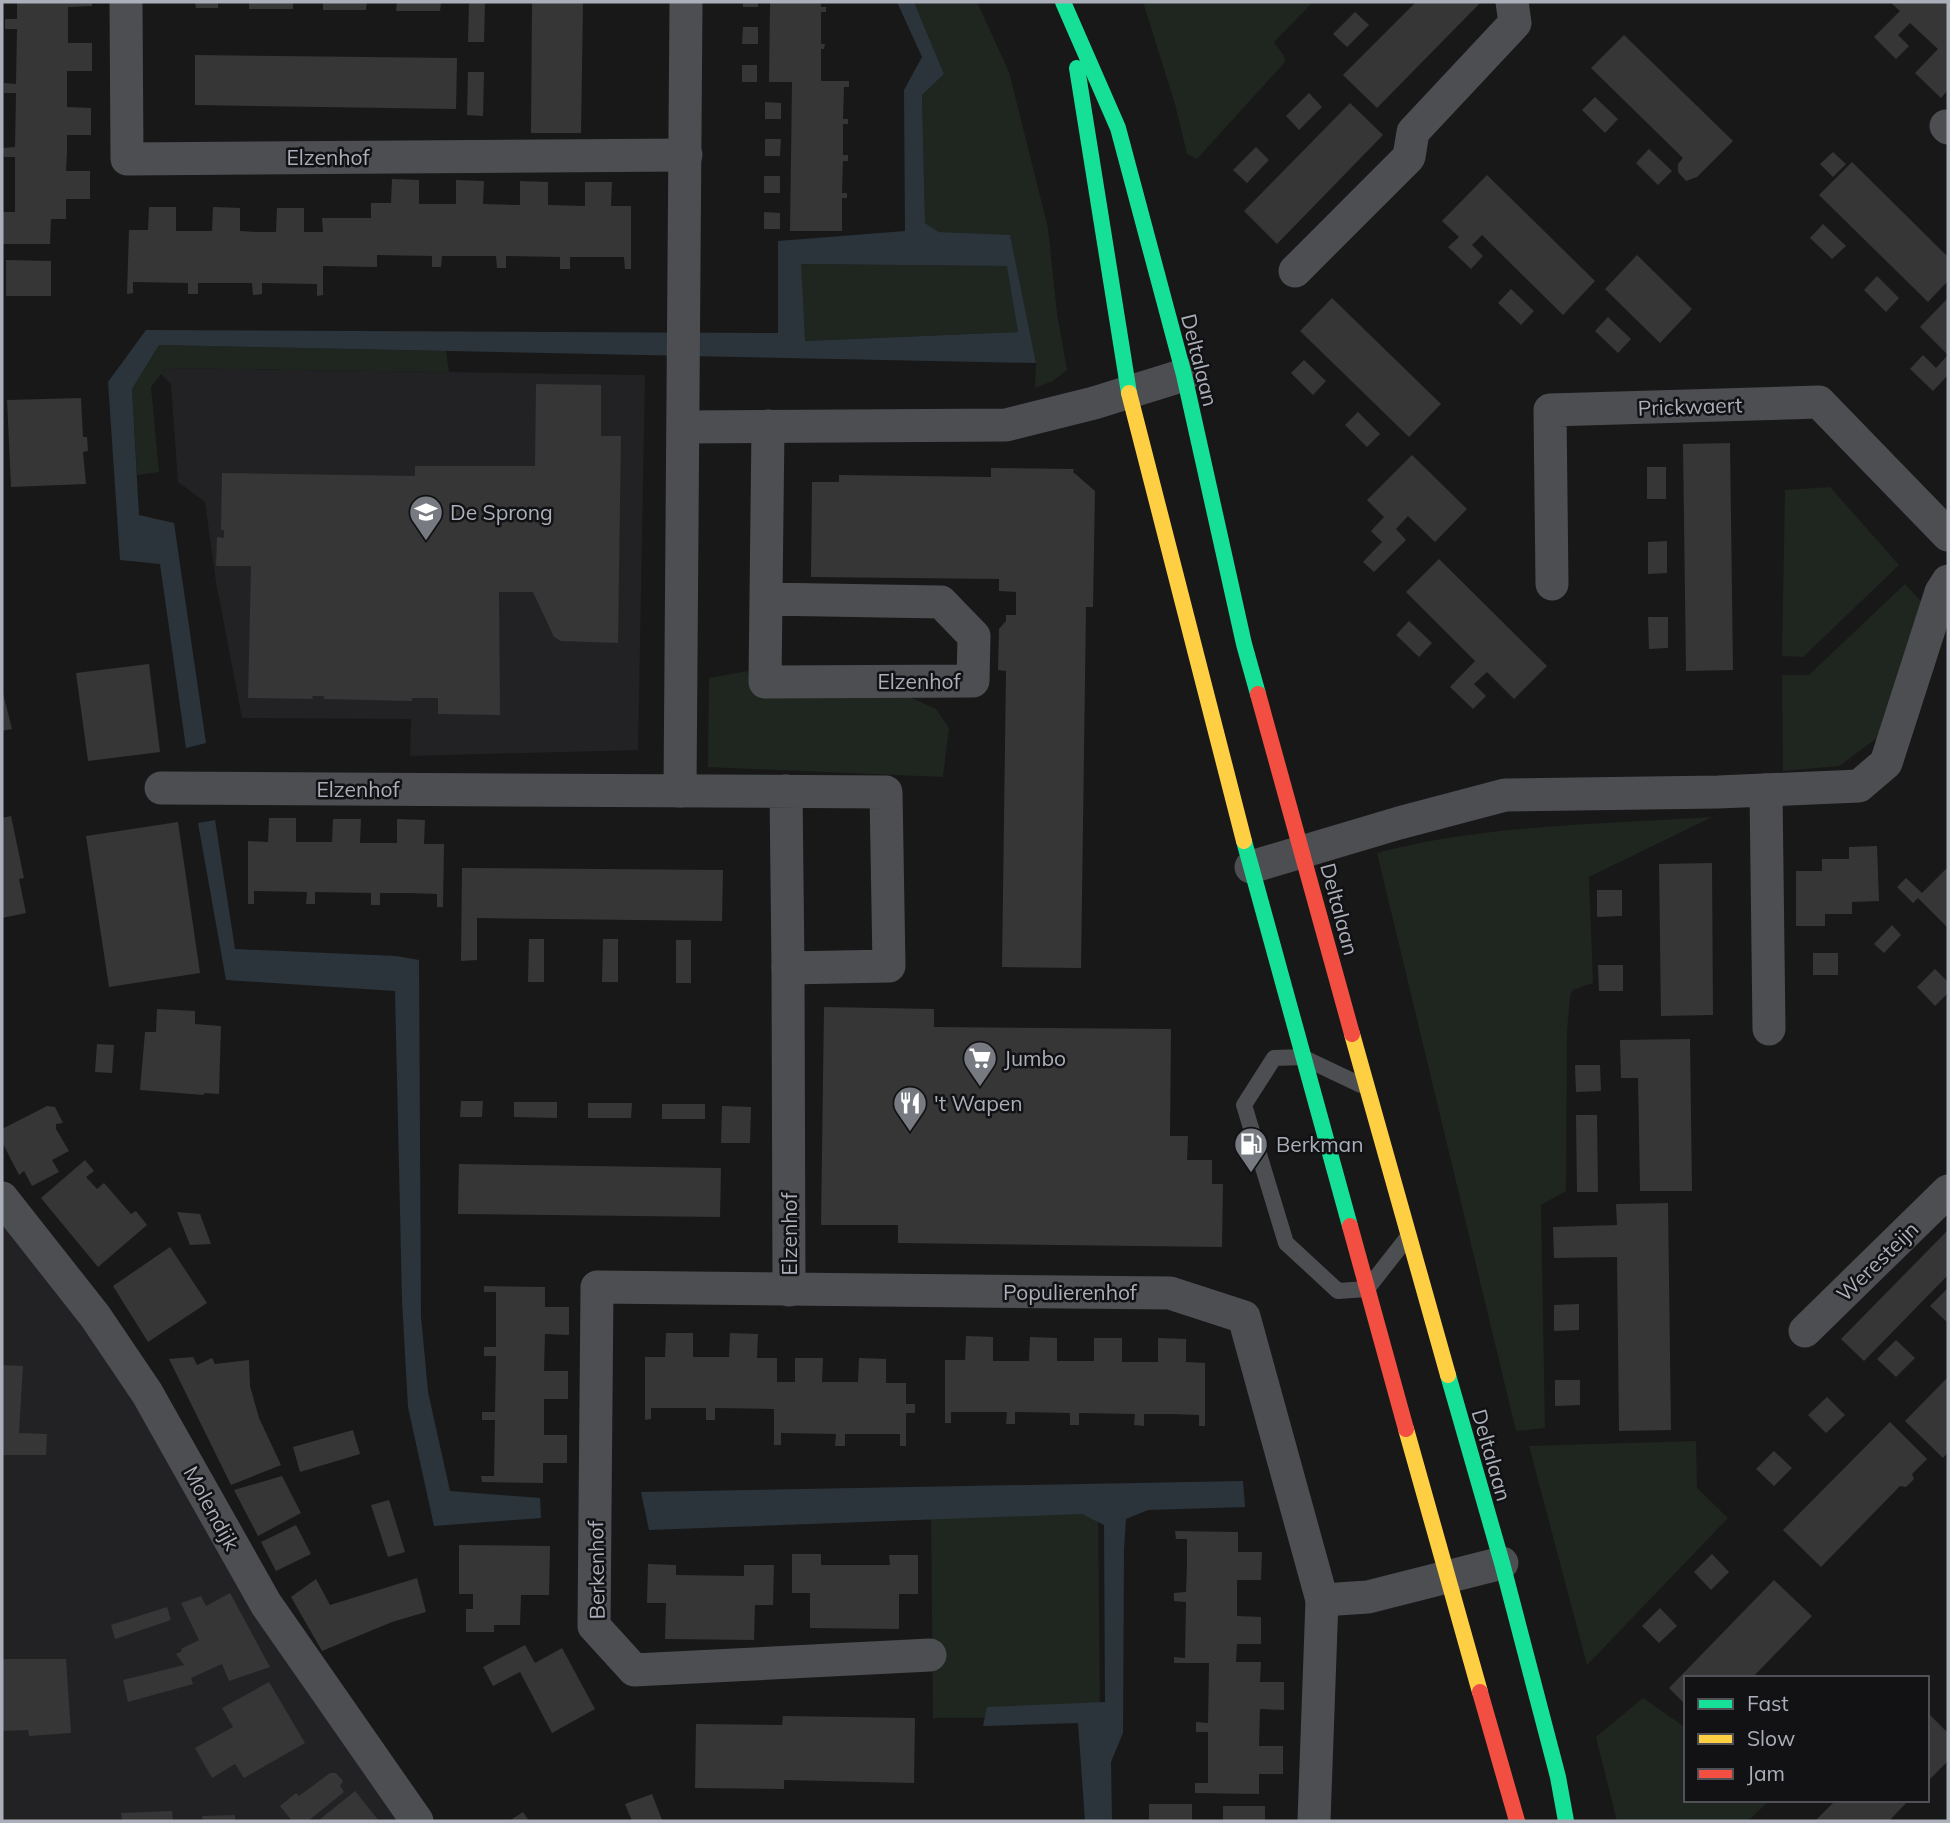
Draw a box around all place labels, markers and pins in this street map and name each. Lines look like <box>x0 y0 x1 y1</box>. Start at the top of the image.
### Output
school or university icon: De Sprong <box>407 493 445 542</box>
place label: De Sprong <box>450 499 553 525</box>
supermarket icon: Jumbo <box>961 1039 999 1088</box>
place label: Jumbo <box>1004 1045 1066 1071</box>
restaurant icon: 't Wapen <box>891 1084 929 1133</box>
place label: 't Wapen <box>934 1090 1023 1116</box>
fuel station icon: Berkman <box>1232 1125 1270 1174</box>
place label: Berkman <box>1276 1131 1364 1157</box>

